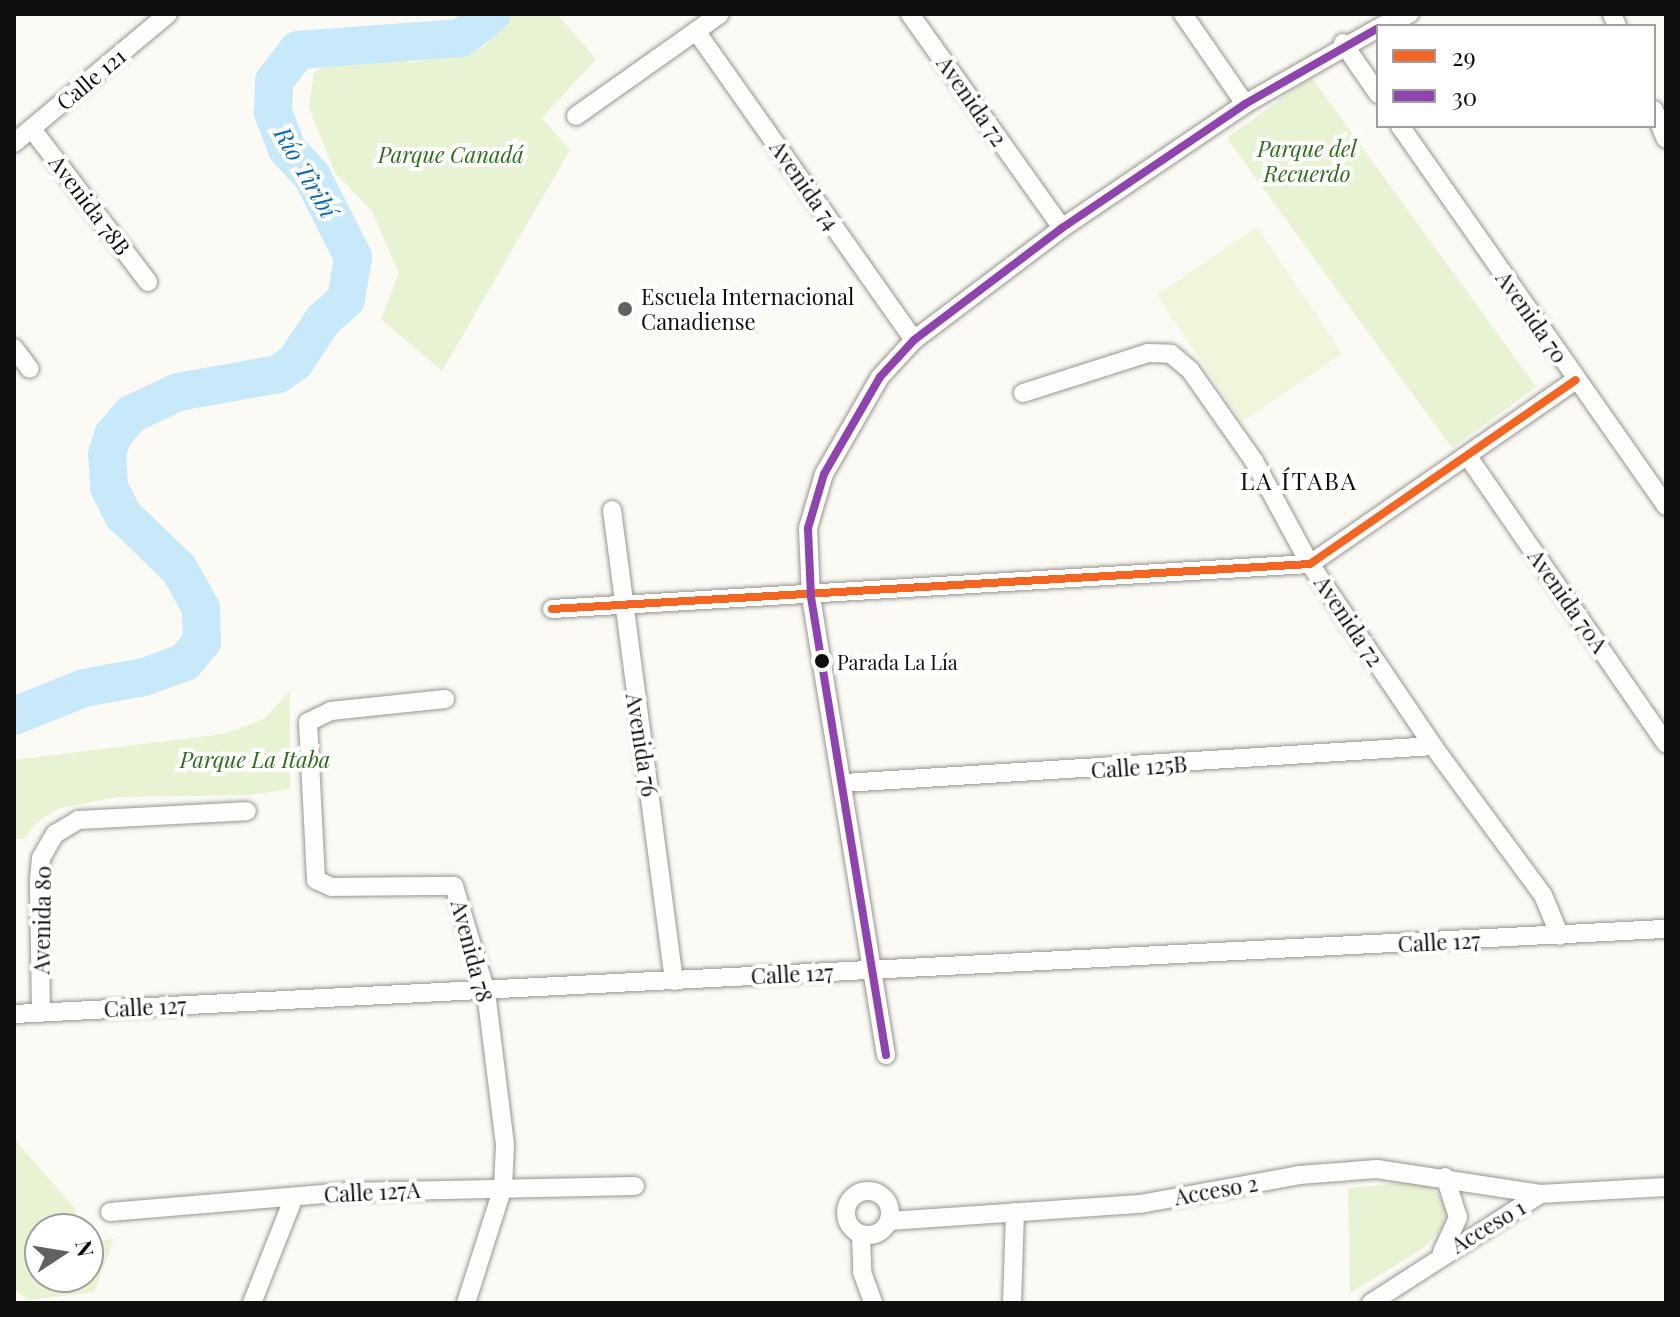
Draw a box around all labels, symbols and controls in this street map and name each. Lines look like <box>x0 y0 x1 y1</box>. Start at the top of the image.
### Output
legend <box>1376 24 1656 128</box>
text: 29 <box>1452 40 1476 72</box>
street label: Calle 121 <box>51 43 131 115</box>
street label: Avenida 72 <box>931 51 1013 151</box>
text: 30 <box>1452 80 1477 112</box>
water label: Río Tiribí <box>268 121 344 223</box>
street label: Avenida 74 <box>765 135 845 235</box>
park label: Parque del Recuerdo <box>1257 135 1357 186</box>
park label: Parque Canadá <box>378 142 524 168</box>
street label: Avenida 78B <box>44 150 136 260</box>
street label: Avenida 70 <box>1491 266 1573 368</box>
place label: Escuela Internacional Canadiense <box>641 283 855 334</box>
marker: Escuela Internacional Canadiense <box>616 300 634 318</box>
district label: LA ÍTABA <box>1240 467 1358 495</box>
street label: Avenida 70A <box>1523 544 1613 658</box>
street label: Avenida 72 <box>1309 571 1389 671</box>
place label: Parada La Lía <box>837 649 958 673</box>
marker: Parada La Lía <box>814 653 830 669</box>
street label: Avenida 76 <box>621 691 663 799</box>
park label: Parque La Itaba <box>180 747 330 773</box>
street label: Calle 125B <box>1090 750 1188 784</box>
street label: Avenida 80 <box>28 865 56 975</box>
street label: Avenida 78 <box>446 897 498 1005</box>
street label: Calle 127 <box>1397 927 1481 957</box>
street label: Calle 127 <box>750 959 834 989</box>
street label: Calle 127 <box>103 992 187 1022</box>
street label: Acceso 2 <box>1172 1170 1260 1210</box>
street label: Calle 127A <box>323 1176 421 1208</box>
street label: Acceso 1 <box>1446 1194 1530 1258</box>
north arrow <box>24 1213 104 1293</box>
text: N <box>69 1238 102 1259</box>

